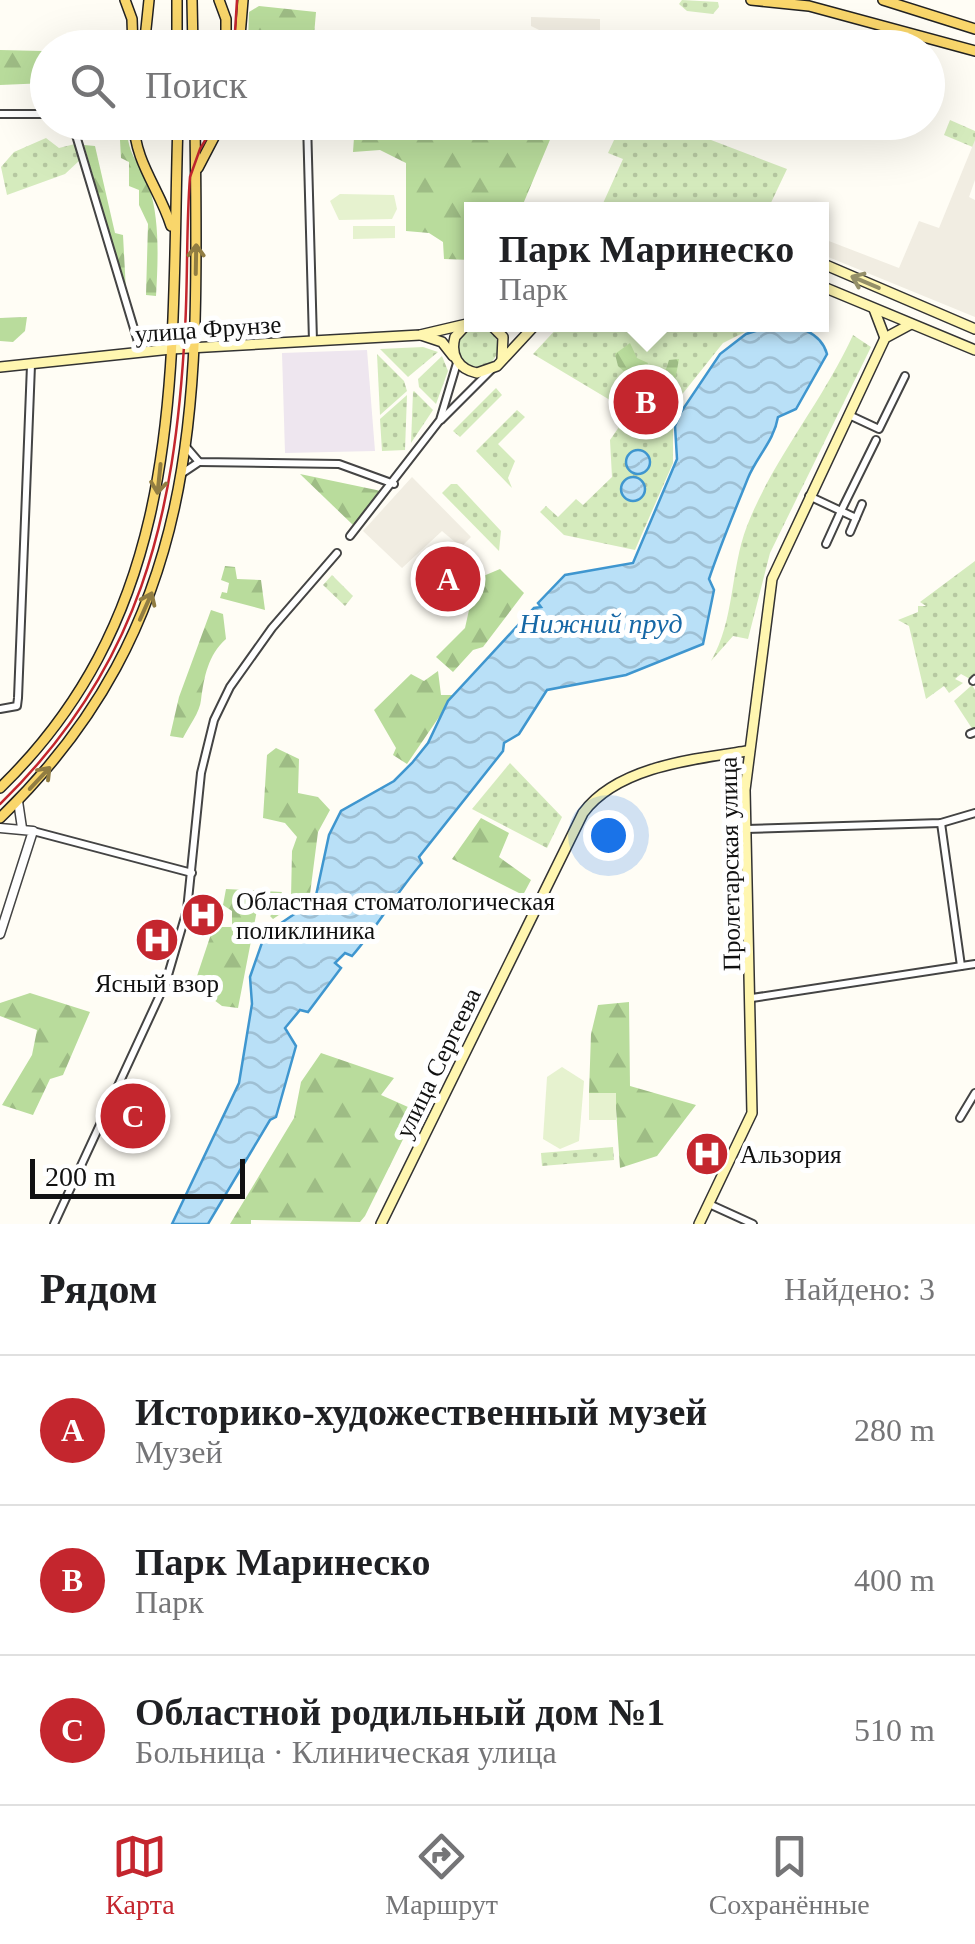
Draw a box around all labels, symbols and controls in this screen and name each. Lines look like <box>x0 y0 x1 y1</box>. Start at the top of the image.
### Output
search box <box>30 30 945 140</box>
icon: search <box>65 58 120 113</box>
text: Поиск <box>145 64 247 106</box>
popup <box>464 202 829 332</box>
text: Парк Маринеско <box>499 228 794 270</box>
one-way arrow <box>187 244 206 276</box>
text: Парк <box>499 271 568 307</box>
one-way arrow <box>850 272 880 290</box>
street label: улица Фрунзе <box>134 310 282 348</box>
pin: B <box>614 364 678 440</box>
one-way arrow <box>149 463 168 495</box>
pin: A <box>416 542 480 616</box>
one-way arrow <box>138 591 156 622</box>
water label: Нижний пруд <box>518 608 683 639</box>
street label: Пролетарская улица <box>715 756 745 972</box>
one-way arrow <box>28 766 51 791</box>
your location <box>583 810 634 861</box>
place label: Областная стоматологическая поликлиника <box>236 888 555 944</box>
hospital icon: Областная стоматологическая поликлиника <box>180 892 226 938</box>
hospital icon: Ясный взор <box>134 917 180 963</box>
place label: Ясный взор <box>95 970 219 997</box>
street label: улица Сергеева <box>390 984 486 1142</box>
pin: C <box>100 1078 166 1154</box>
hospital icon: Альзория <box>684 1131 730 1177</box>
place label: Альзория <box>740 1141 842 1168</box>
scale bar <box>30 1154 245 1198</box>
text: 200 m <box>45 1161 116 1192</box>
text: Рядом <box>40 1266 157 1312</box>
text: Найдено: 3 <box>784 1271 935 1307</box>
text: Историко-художественный музей <box>135 1391 707 1433</box>
text: A <box>61 1412 84 1448</box>
text: 280 m <box>854 1412 935 1448</box>
text: Музей <box>135 1434 223 1470</box>
text: Парк Маринеско <box>135 1541 430 1583</box>
text: B <box>62 1562 83 1598</box>
text: 400 m <box>854 1562 935 1598</box>
text: Парк <box>135 1584 204 1620</box>
text: Областной родильный дом №1 <box>135 1691 665 1733</box>
text: C <box>61 1712 84 1748</box>
text: 510 m <box>854 1712 935 1748</box>
text: Больница · Клиническая улица <box>135 1734 557 1770</box>
tab: Карта <box>105 1829 175 1921</box>
tab: Маршрут <box>385 1829 498 1921</box>
tab: Сохранённые <box>709 1829 870 1921</box>

